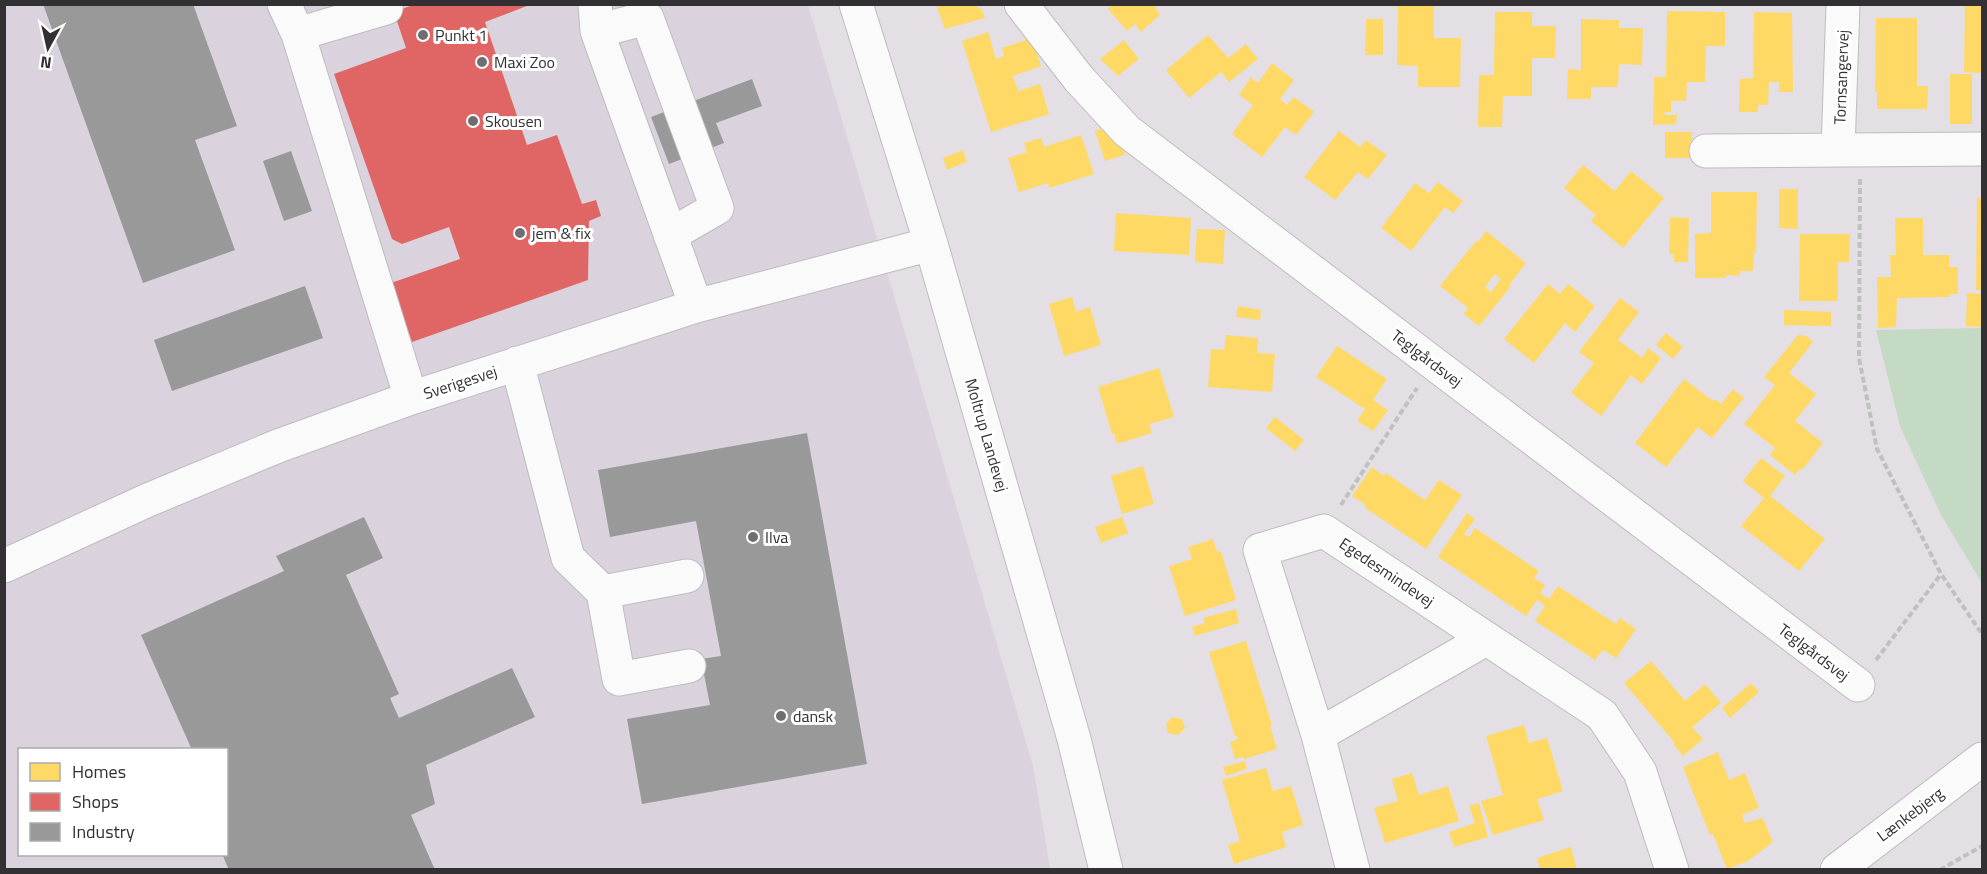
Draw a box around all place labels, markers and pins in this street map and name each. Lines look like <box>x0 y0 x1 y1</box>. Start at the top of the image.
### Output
place label: Punkt 1 <box>435 23 487 47</box>
marker: Punkt 1 <box>416 28 430 42</box>
place label: Maxi Zoo <box>494 50 555 74</box>
marker: Maxi Zoo <box>475 55 489 69</box>
place label: Skousen <box>485 109 542 133</box>
marker: Skousen <box>466 114 480 128</box>
place label: jem & fix <box>531 221 591 245</box>
marker: jem & fix <box>513 226 527 240</box>
place label: Ilva <box>765 525 788 549</box>
marker: Ilva <box>746 530 760 544</box>
place label: dansk <box>793 704 834 728</box>
marker: dansk <box>774 709 788 723</box>

